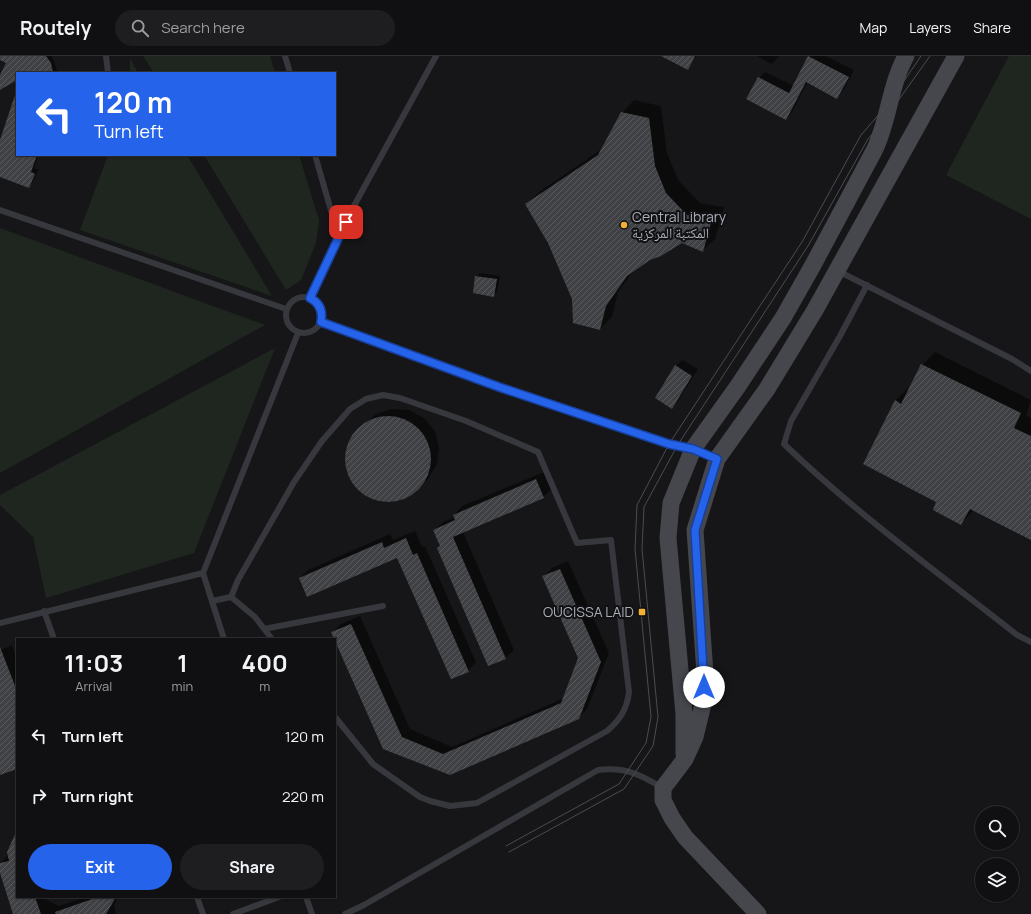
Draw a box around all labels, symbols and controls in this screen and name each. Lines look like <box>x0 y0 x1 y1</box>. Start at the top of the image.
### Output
search box <box>115 10 395 46</box>
text: Routely <box>20 15 91 41</box>
icon: search <box>129 17 151 39</box>
text: Search here <box>161 17 245 38</box>
text: Map <box>859 18 887 37</box>
text: Layers <box>909 18 951 37</box>
text: Share <box>973 18 1011 37</box>
text: 120 m <box>94 83 172 121</box>
icon: left <box>28 88 80 140</box>
text: Turn left <box>94 119 164 143</box>
pin <box>329 205 363 239</box>
place label: Central Library المكتبة المركزية <box>632 207 727 242</box>
icon: arrive <box>335 211 357 233</box>
marker: Central Library المكتبة المركزية <box>619 220 629 230</box>
place label: OUCISSA LAID <box>543 602 634 621</box>
marker: OUCISSA LAID <box>637 607 647 617</box>
text: 11:03 <box>64 646 123 679</box>
text: 1 <box>177 646 188 679</box>
text: 400 <box>242 646 288 679</box>
position arrow <box>683 666 725 708</box>
text: Arrival <box>75 677 112 695</box>
text: min <box>172 677 193 695</box>
text: m <box>259 677 270 695</box>
icon: left <box>28 725 50 747</box>
text: Turn left <box>62 726 124 747</box>
text: 120 m <box>285 726 324 747</box>
icon: right <box>28 785 50 807</box>
text: Turn right <box>62 786 133 807</box>
text: 220 m <box>282 786 324 807</box>
map controls <box>975 806 1019 902</box>
button: search <box>975 806 1019 850</box>
button: Exit <box>28 844 172 890</box>
button: Share <box>180 844 324 890</box>
button: layers <box>975 858 1019 902</box>

